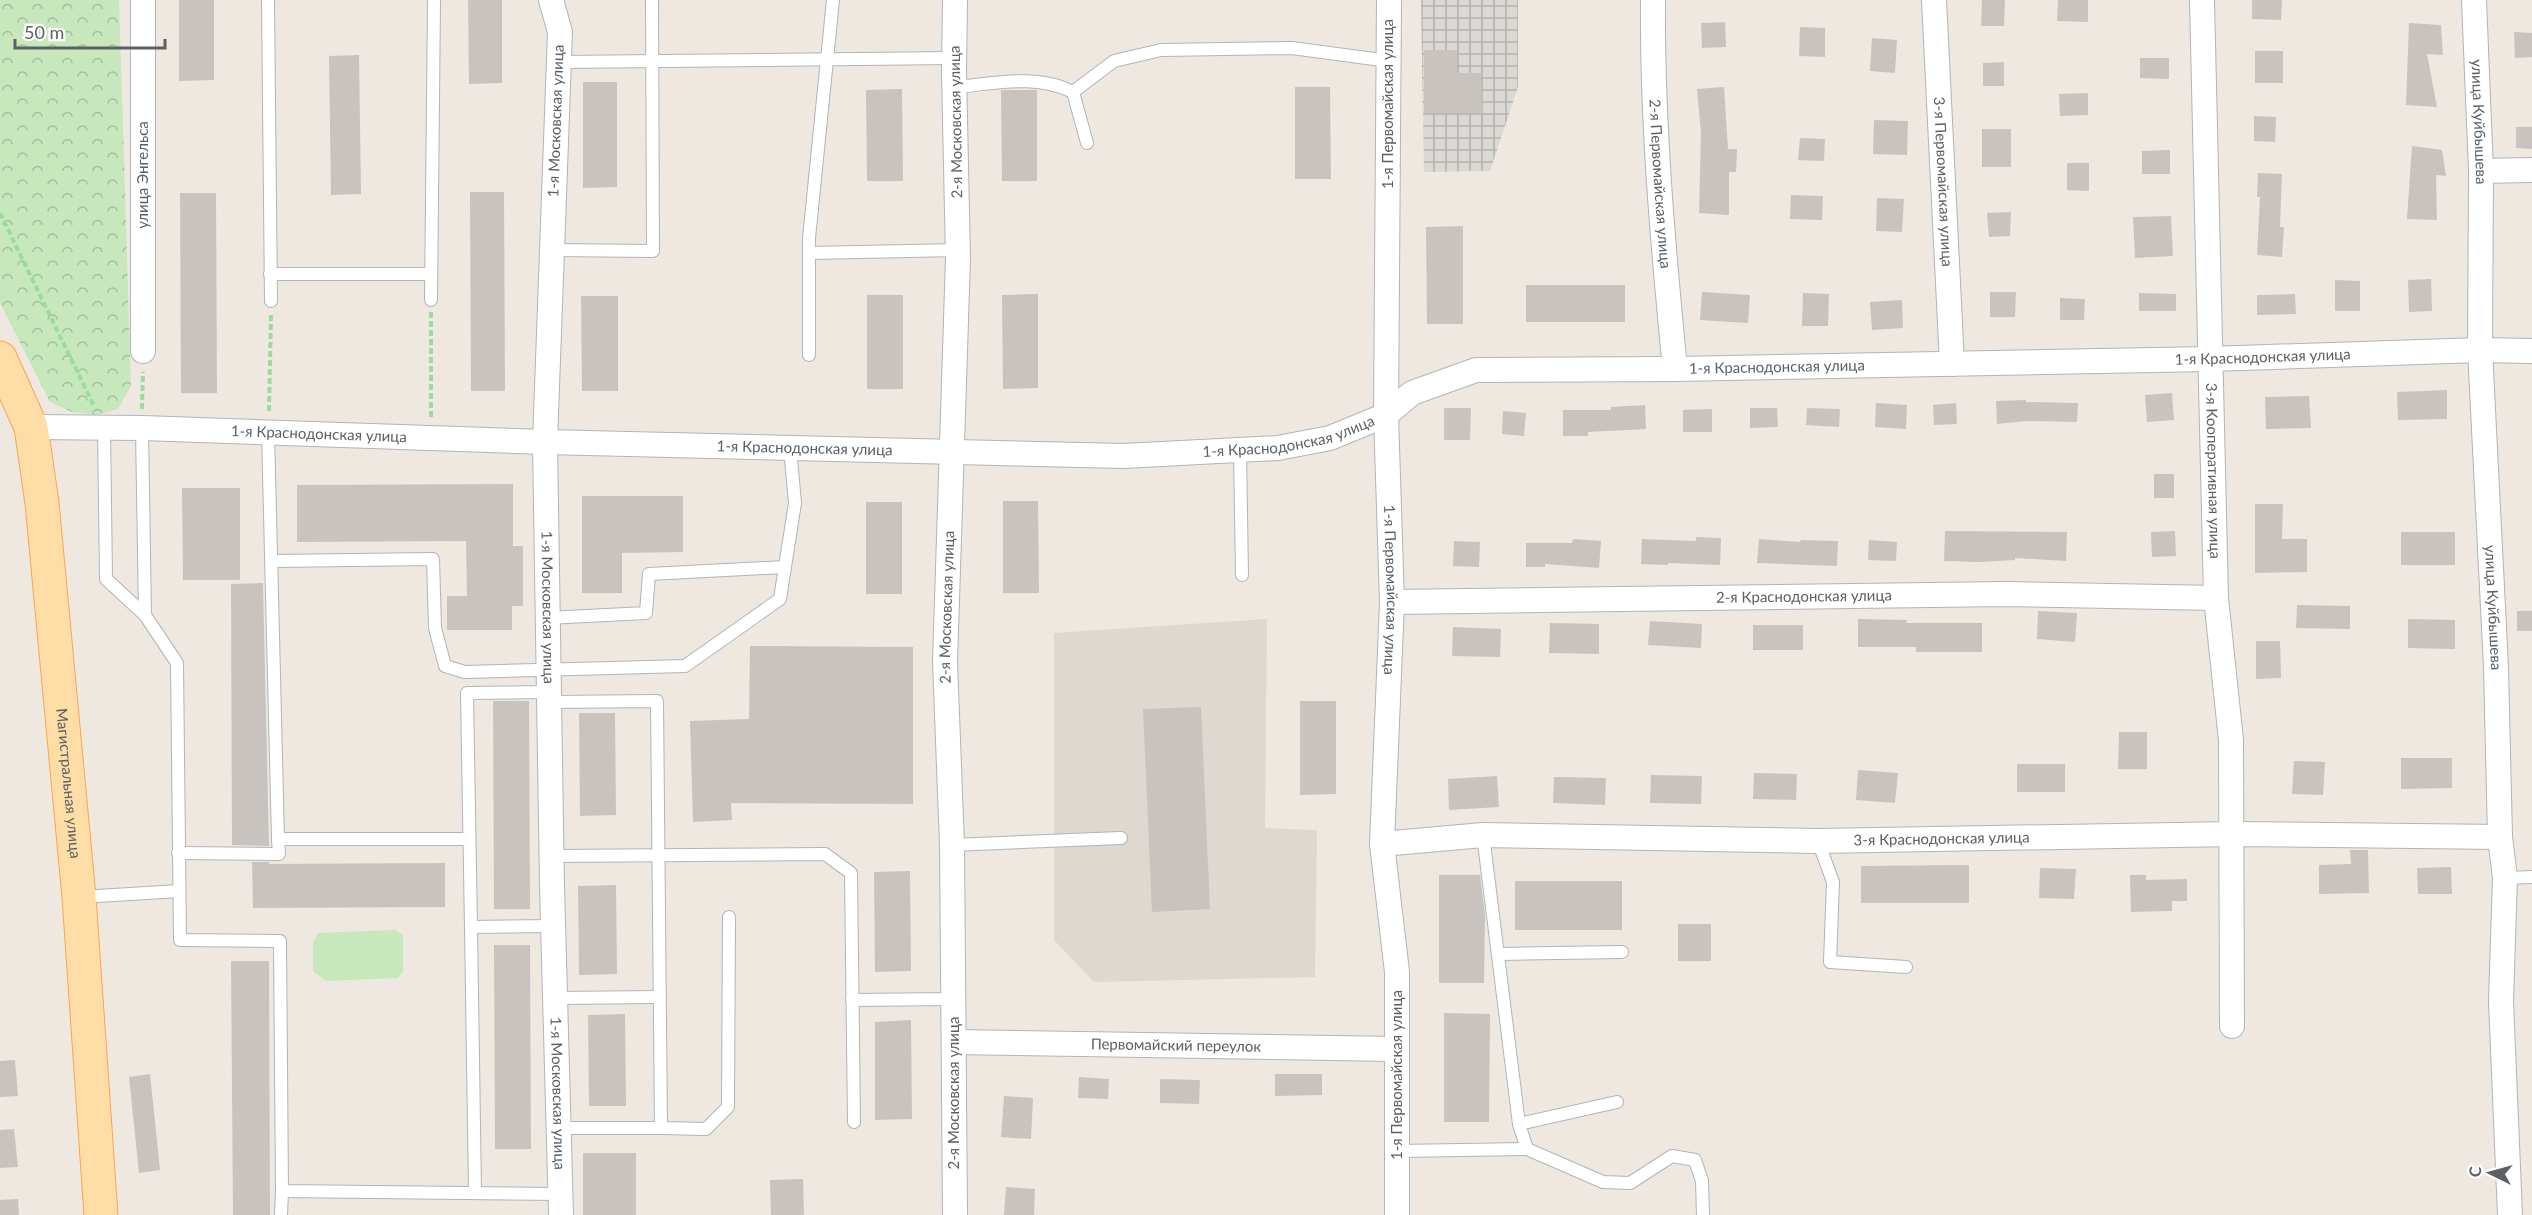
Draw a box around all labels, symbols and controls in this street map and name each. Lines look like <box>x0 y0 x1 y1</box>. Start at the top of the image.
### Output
scale bar <box>15 12 165 50</box>
street label: 1-я Первомайская улица <box>1378 19 1396 189</box>
text: 50 m <box>24 21 64 43</box>
street label: 1-я Московская улица <box>543 44 567 198</box>
street label: 2-я Московская улица <box>945 45 965 199</box>
street label: улица Куйбышева <box>2468 59 2491 185</box>
street label: 3-я Первомайская улица <box>1931 96 1957 267</box>
street label: 2-я Первомайская улица <box>1647 99 1676 269</box>
street label: улица Энгельса <box>133 121 151 229</box>
street label: 1-я Краснодонская улица <box>2175 344 2351 368</box>
street label: 1-я Краснодонская улица <box>1689 355 1865 377</box>
street label: 3-я Кооперативная улица <box>2203 383 2225 559</box>
street label: 1-я Краснодонская улица <box>1202 411 1377 460</box>
street label: 1-я Краснодонская улица <box>231 421 407 445</box>
street label: 1-я Краснодонская улица <box>717 436 893 458</box>
street label: 1-я Первомайская улица <box>1381 505 1402 675</box>
street label: 2-я Московская улица <box>935 530 957 684</box>
street label: 1-я Московская улица <box>538 531 559 684</box>
street label: улица Куйбышева <box>2482 544 2506 671</box>
street label: 2-я Краснодонская улица <box>1716 585 1892 606</box>
street label: Магистральная улица <box>53 707 85 859</box>
street label: 3-я Краснодонская улица <box>1853 827 2030 848</box>
street label: 1-я Первомайская улица <box>1387 990 1405 1160</box>
street label: 1-я Московская улица <box>548 1017 570 1170</box>
street label: 2-я Московская улица <box>944 1017 962 1169</box>
street label: Первомайский переулок <box>1091 1034 1262 1055</box>
north arrow <box>2460 1143 2520 1203</box>
text: С <box>2465 1165 2485 1178</box>

